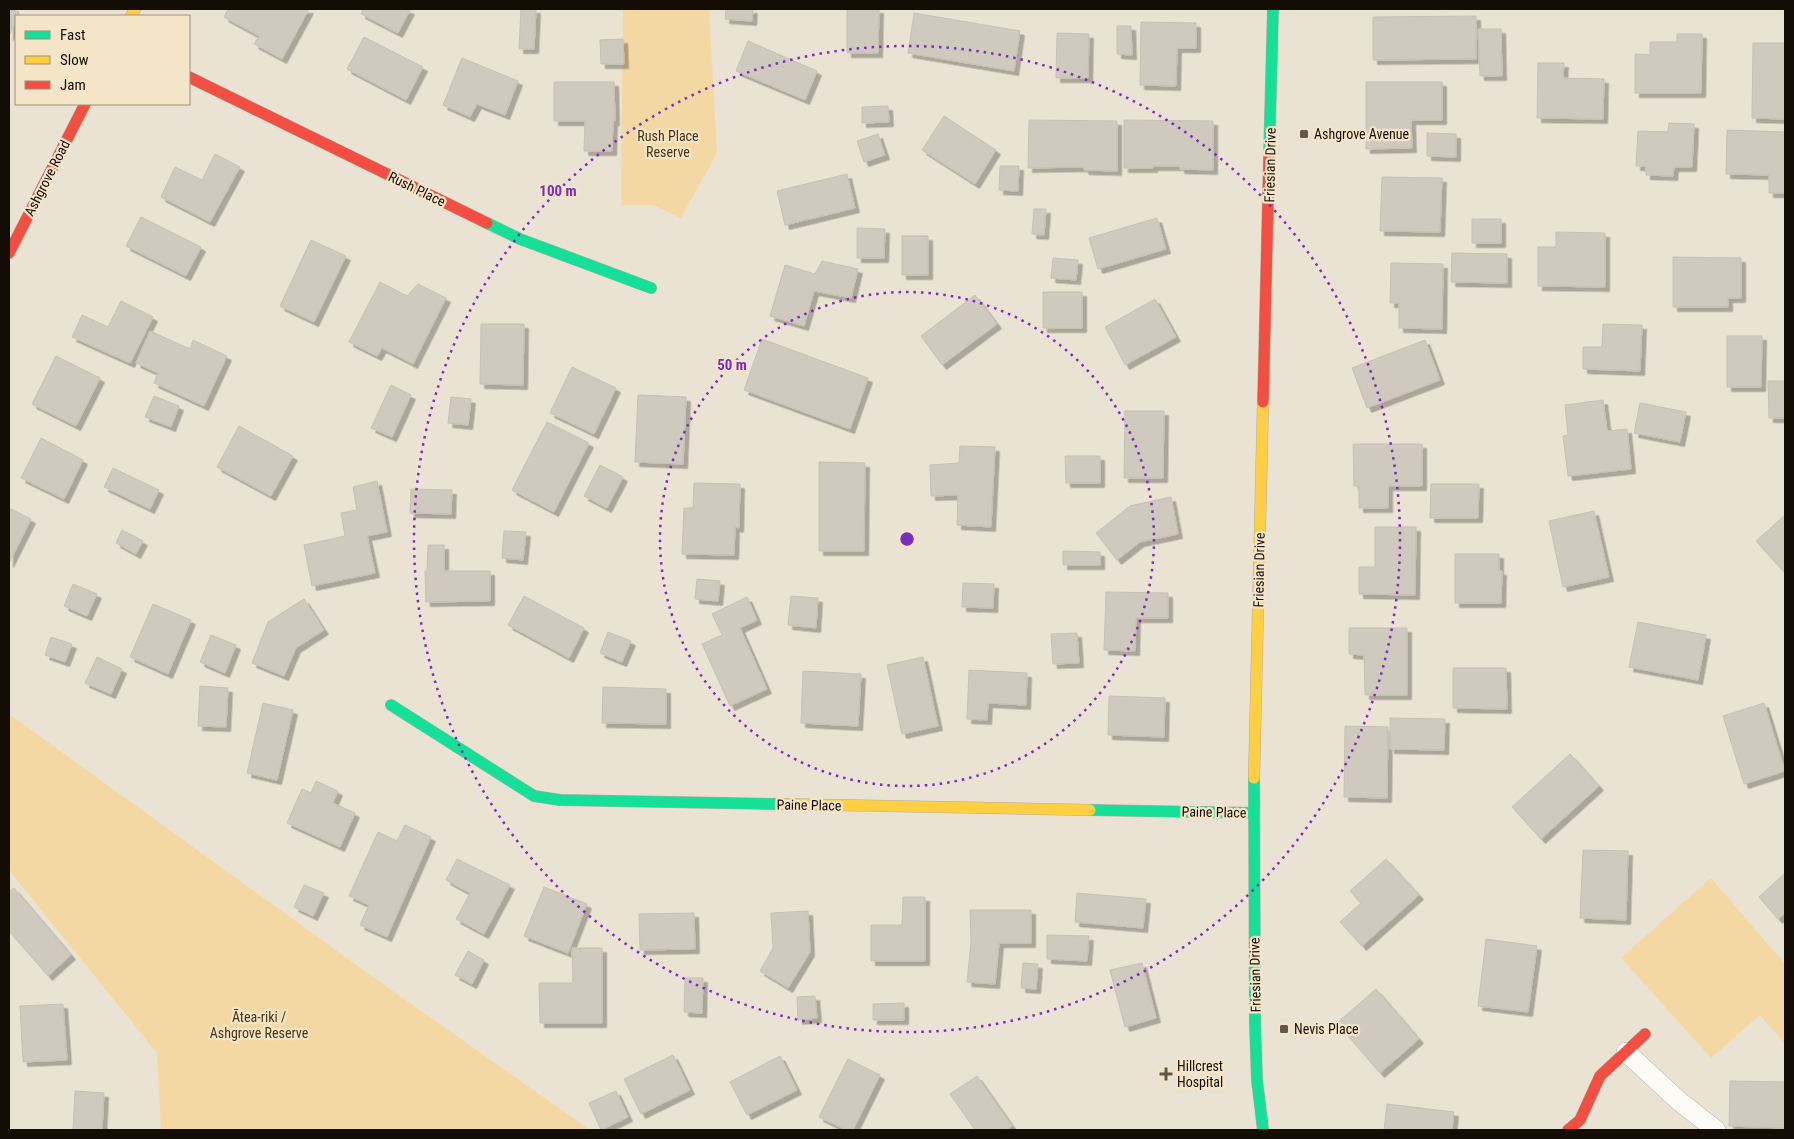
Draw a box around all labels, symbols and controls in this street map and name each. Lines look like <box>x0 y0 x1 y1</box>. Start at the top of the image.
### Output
legend <box>15 15 190 105</box>
text: Fast <box>60 26 85 44</box>
text: Slow <box>60 51 89 69</box>
text: Jam <box>60 76 86 94</box>
place label: Ashgrove Avenue <box>1314 126 1410 142</box>
street label: Friesian Drive <box>1261 127 1279 203</box>
park label: Rush Place Reserve <box>637 128 699 160</box>
marker: Ashgrove Avenue <box>1298 128 1310 140</box>
street label: Ashgrove Road <box>21 137 73 219</box>
street label: Rush Place <box>386 168 448 210</box>
text: 100 m <box>539 182 577 200</box>
text: 50 m <box>717 356 747 374</box>
centre of rings <box>898 530 916 548</box>
street label: Friesian Drive <box>1250 532 1268 608</box>
street label: Paine Place <box>776 796 842 814</box>
street label: Paine Place <box>1181 803 1247 821</box>
street label: Friesian Drive <box>1246 937 1264 1013</box>
park label: Ātea-riki / Ashgrove Reserve <box>210 1009 309 1041</box>
place label: Nevis Place <box>1294 1021 1359 1037</box>
marker: Nevis Place <box>1278 1023 1290 1035</box>
place label: Hillcrest Hospital <box>1177 1058 1223 1090</box>
marker: Hillcrest Hospital <box>1159 1067 1173 1081</box>

